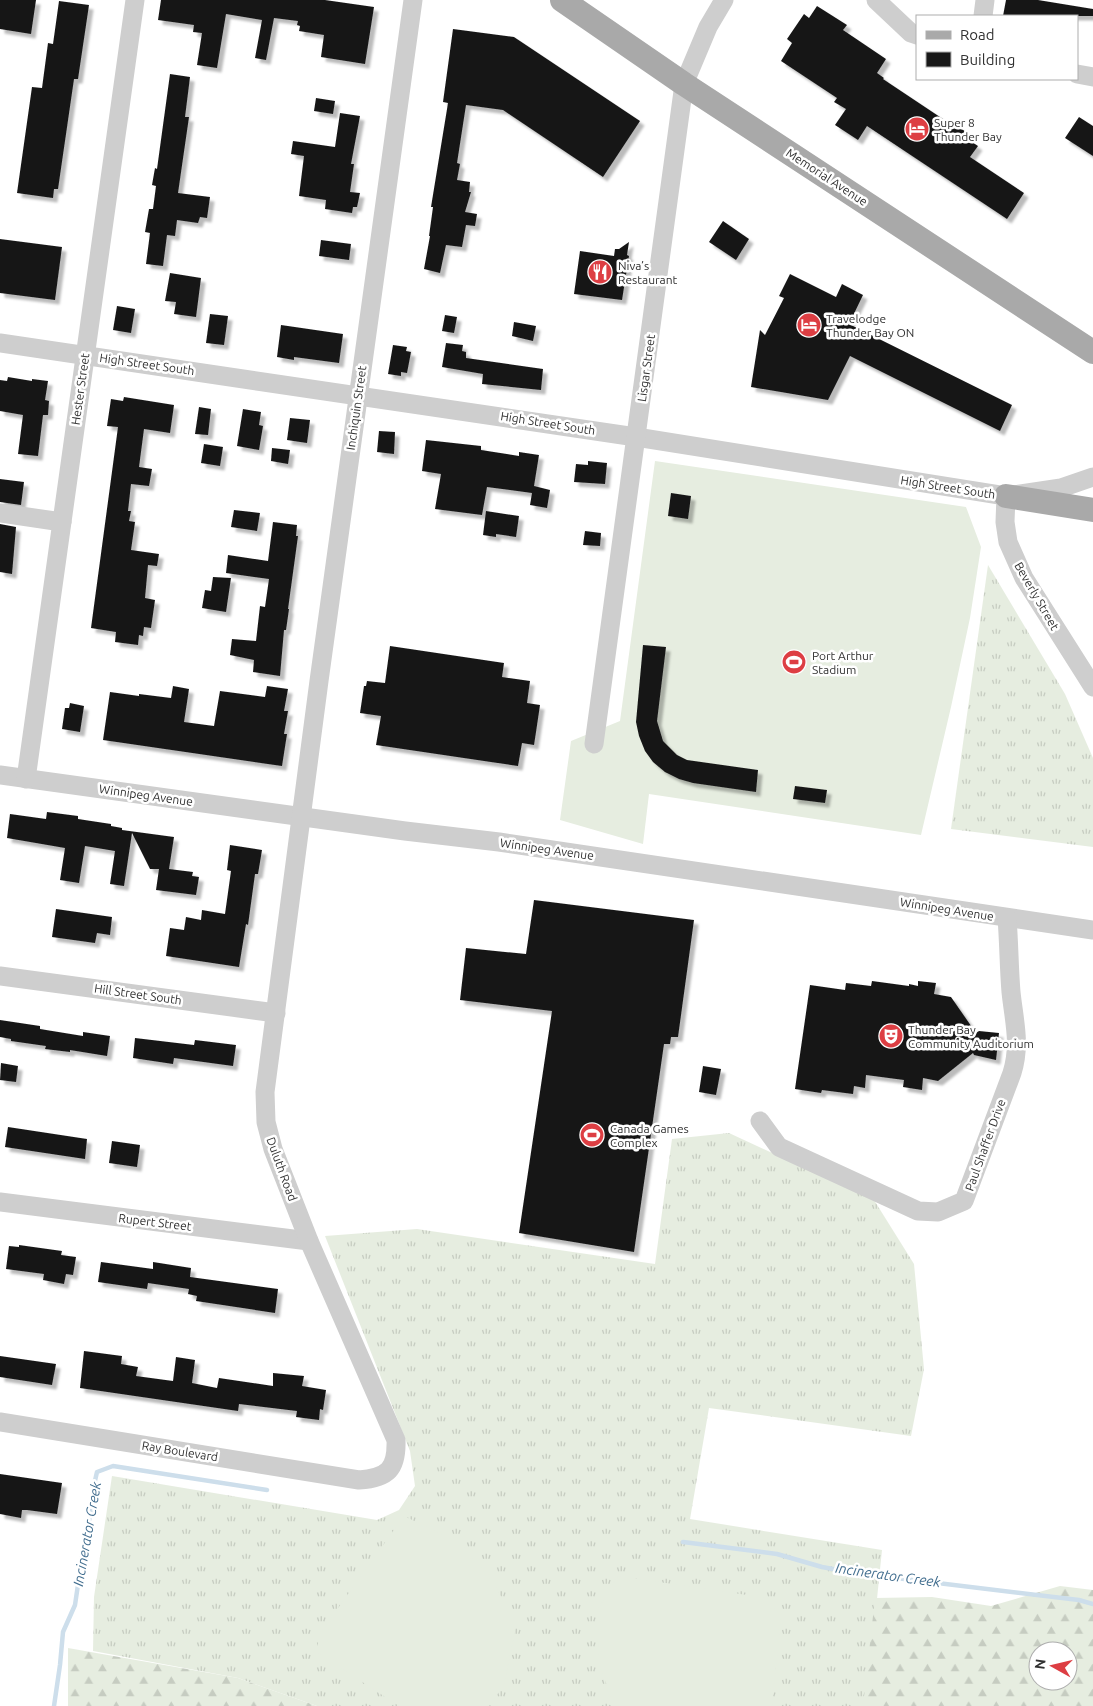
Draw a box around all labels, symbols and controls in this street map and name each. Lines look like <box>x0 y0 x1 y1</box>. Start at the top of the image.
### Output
legend <box>916 15 1078 80</box>
text: Road <box>960 26 995 43</box>
text: Building <box>960 51 1015 68</box>
hotel icon: Super 8 Thunder Bay <box>904 116 930 142</box>
place label: Super 8 Thunder Bay <box>934 116 1002 143</box>
street label: Memorial Avenue <box>784 146 870 208</box>
restaurant icon: Niva’s Restaurant <box>587 259 613 285</box>
place label: Niva’s Restaurant <box>618 259 678 286</box>
hotel icon: Travelodge Thunder Bay ON <box>796 312 822 338</box>
place label: Travelodge Thunder Bay ON <box>826 312 914 339</box>
street label: Lisgar Street <box>635 333 657 403</box>
street label: High Street South <box>99 351 195 377</box>
street label: Hester Street <box>69 352 92 426</box>
street label: Inchiquin Street <box>344 365 368 451</box>
street label: High Street South <box>500 409 596 437</box>
street label: High Street South <box>900 473 996 501</box>
street label: Beverly Street <box>1012 560 1062 633</box>
sports icon: Port Arthur Stadium <box>781 649 807 675</box>
place label: Port Arthur Stadium <box>812 649 874 676</box>
street label: Winnipeg Avenue <box>98 782 194 808</box>
street label: Winnipeg Avenue <box>499 836 595 862</box>
street label: Winnipeg Avenue <box>899 895 995 923</box>
street label: Hill Street South <box>93 981 183 1007</box>
theatre icon: Thunder Bay Community Auditorium <box>878 1023 904 1049</box>
place label: Thunder Bay Community Auditorium <box>908 1023 1034 1050</box>
street label: Paul Shaffer Drive <box>962 1097 1008 1193</box>
sports icon: Canada Games Complex <box>579 1122 605 1148</box>
place label: Canada Games Complex <box>610 1122 689 1149</box>
street label: Duluth Road <box>264 1135 300 1203</box>
street label: Rupert Street <box>118 1211 193 1233</box>
street label: Ray Boulevard <box>141 1439 219 1463</box>
water label: Incinerator Creek <box>70 1480 104 1588</box>
water label: Incinerator Creek <box>834 1560 942 1590</box>
north arrow <box>1028 1641 1078 1691</box>
text: N <box>1031 1658 1049 1670</box>

